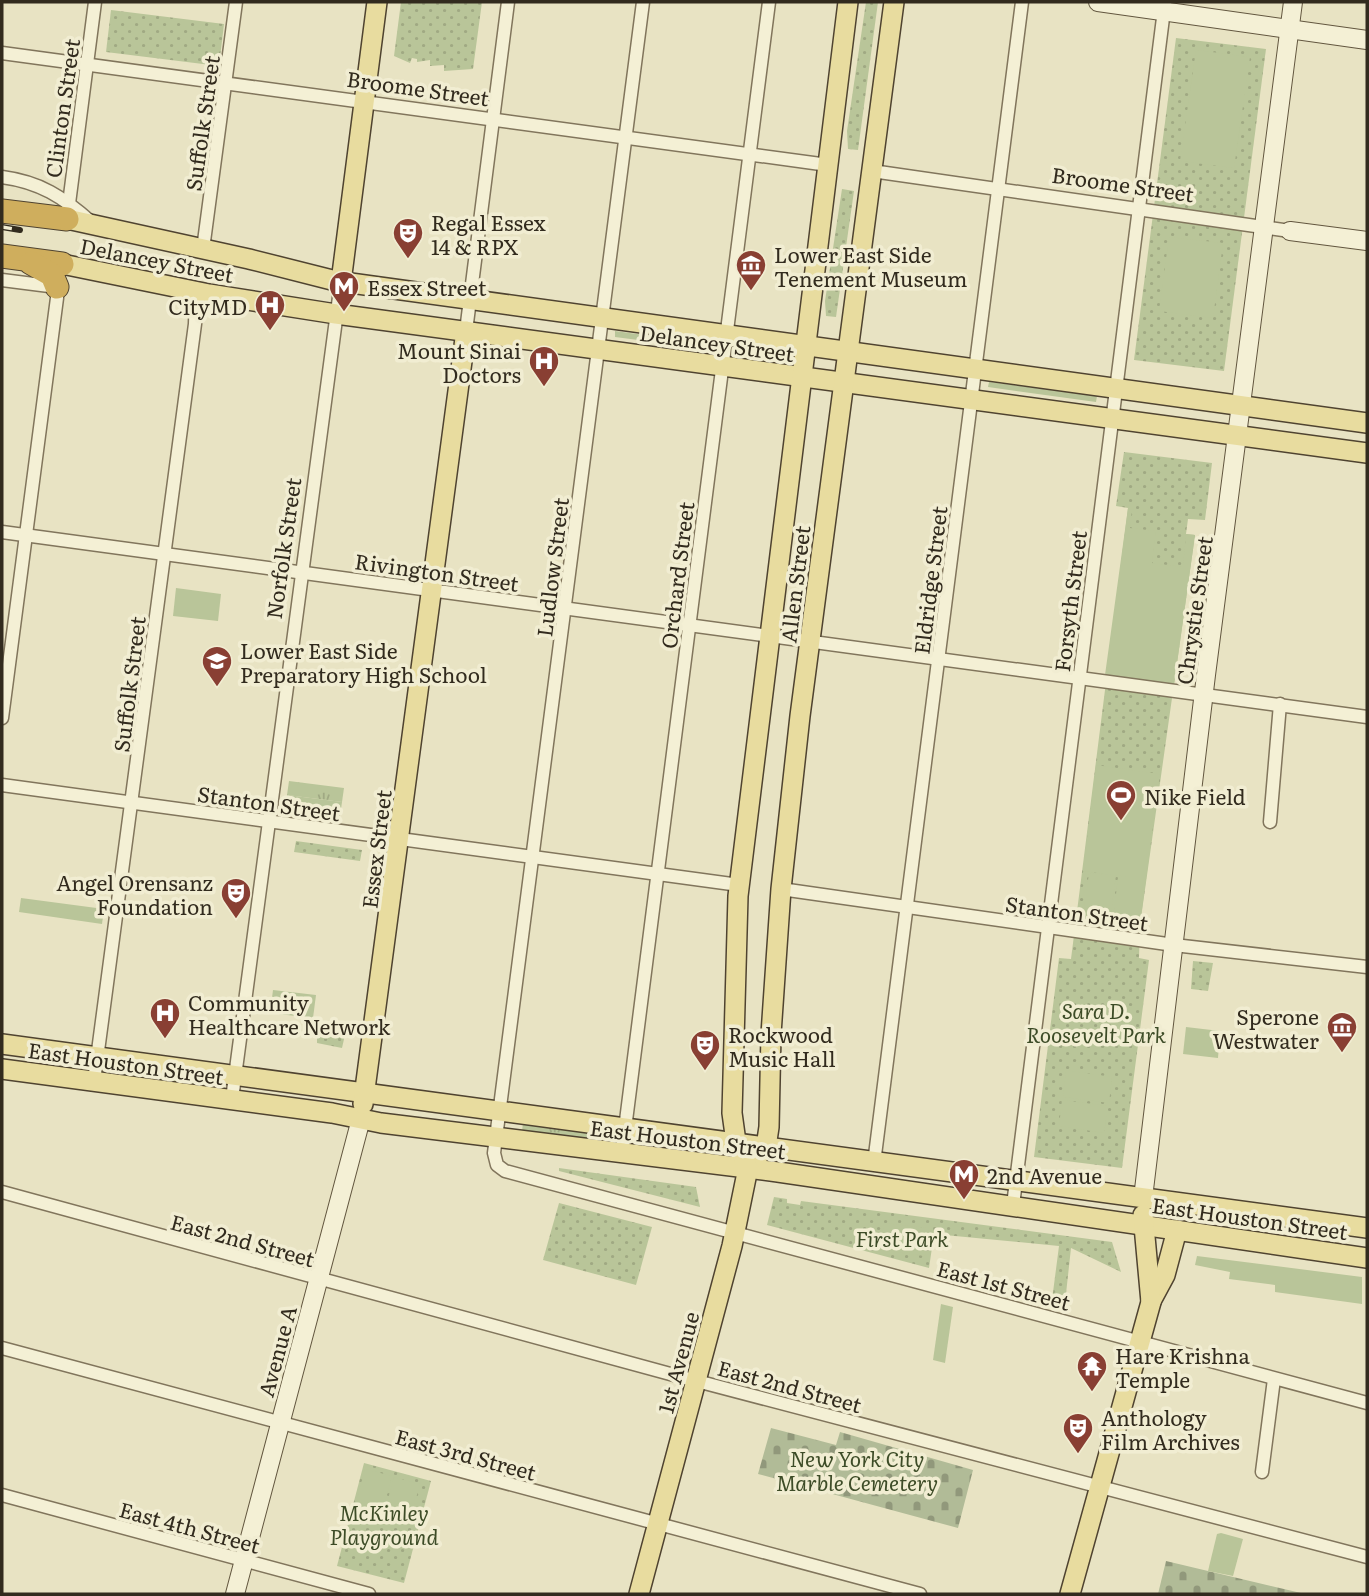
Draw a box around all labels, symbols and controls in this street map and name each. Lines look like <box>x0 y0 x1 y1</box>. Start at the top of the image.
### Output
street label: Clinton Street <box>36 36 86 180</box>
street label: Suffolk Street <box>176 53 226 193</box>
street label: Broome Street <box>345 62 492 112</box>
street label: Broome Street <box>1050 158 1197 208</box>
place label: Regal Essex 14 & RPX <box>431 206 546 261</box>
theatre icon: Regal Essex 14 & RPX <box>391 216 425 260</box>
street label: Delancey Street <box>78 229 237 289</box>
place label: Lower East Side Tenement Museum <box>774 238 967 293</box>
museum icon: Lower East Side Tenement Museum <box>734 248 768 292</box>
metro station icon: Essex Street <box>327 269 361 313</box>
place label: Essex Street <box>367 271 487 302</box>
hospital icon: CityMD <box>253 288 287 332</box>
place label: CityMD <box>168 290 247 321</box>
street label: Delancey Street <box>638 316 797 368</box>
place label: Mount Sinai Doctors <box>397 334 521 389</box>
hospital icon: Mount Sinai Doctors <box>527 344 561 388</box>
street label: Norfolk Street <box>257 475 307 621</box>
street label: Ludlow Street <box>527 495 575 639</box>
street label: Orchard Street <box>652 499 700 650</box>
street label: Eldridge Street <box>905 504 954 656</box>
street label: Allen Street <box>771 523 817 645</box>
street label: Forsyth Street <box>1045 528 1093 673</box>
street label: Chrystie Street <box>1167 533 1219 686</box>
street label: Rivington Street <box>353 544 522 598</box>
street label: Suffolk Street <box>104 614 152 754</box>
place label: Lower East Side Preparatory High School <box>240 634 487 689</box>
school or university icon: Lower East Side Preparatory High School <box>200 644 234 688</box>
street label: Stanton Street <box>196 777 343 827</box>
sports icon: Nike Field <box>1104 778 1138 822</box>
place label: Nike Field <box>1144 780 1246 811</box>
street label: Essex Street <box>352 787 398 910</box>
place label: Angel Orensanz Foundation <box>56 866 213 921</box>
theatre icon: Angel Orensanz Foundation <box>219 876 253 920</box>
street label: Stanton Street <box>1004 887 1151 937</box>
place label: Community Healthcare Network <box>188 986 391 1041</box>
park label: Sara D. Roosevelt Park <box>1026 994 1167 1049</box>
hospital icon: Community Healthcare Network <box>148 996 182 1040</box>
place label: Sperone Westwater <box>1213 1000 1319 1055</box>
museum icon: Sperone Westwater <box>1325 1010 1359 1054</box>
place label: Rockwood Music Hall <box>728 1018 836 1073</box>
theatre icon: Rockwood Music Hall <box>688 1028 722 1072</box>
street label: East Houston Street <box>26 1033 226 1091</box>
street label: East Houston Street <box>588 1111 788 1165</box>
metro station icon: 2nd Avenue <box>947 1157 981 1201</box>
place label: 2nd Avenue <box>987 1159 1102 1190</box>
street label: East Houston Street <box>1150 1188 1350 1246</box>
street label: East 2nd Street <box>168 1205 319 1273</box>
park label: First Park <box>856 1222 949 1253</box>
street label: East 1st Street <box>934 1251 1075 1317</box>
street label: Avenue A <box>249 1301 303 1400</box>
street label: 1st Avenue <box>649 1308 705 1416</box>
place label: Hare Krishna Temple <box>1115 1339 1250 1394</box>
temple icon: Hare Krishna Temple <box>1075 1349 1109 1393</box>
street label: East 2nd Street <box>715 1351 866 1419</box>
place label: Anthology Film Archives <box>1101 1401 1240 1456</box>
theatre icon: Anthology Film Archives <box>1061 1411 1095 1455</box>
street label: East 3rd Street <box>392 1419 540 1487</box>
park label: New York City Marble Cemetery <box>776 1442 938 1497</box>
street label: East 4th Street <box>116 1492 264 1560</box>
park label: McKinley Playground <box>329 1496 439 1551</box>

